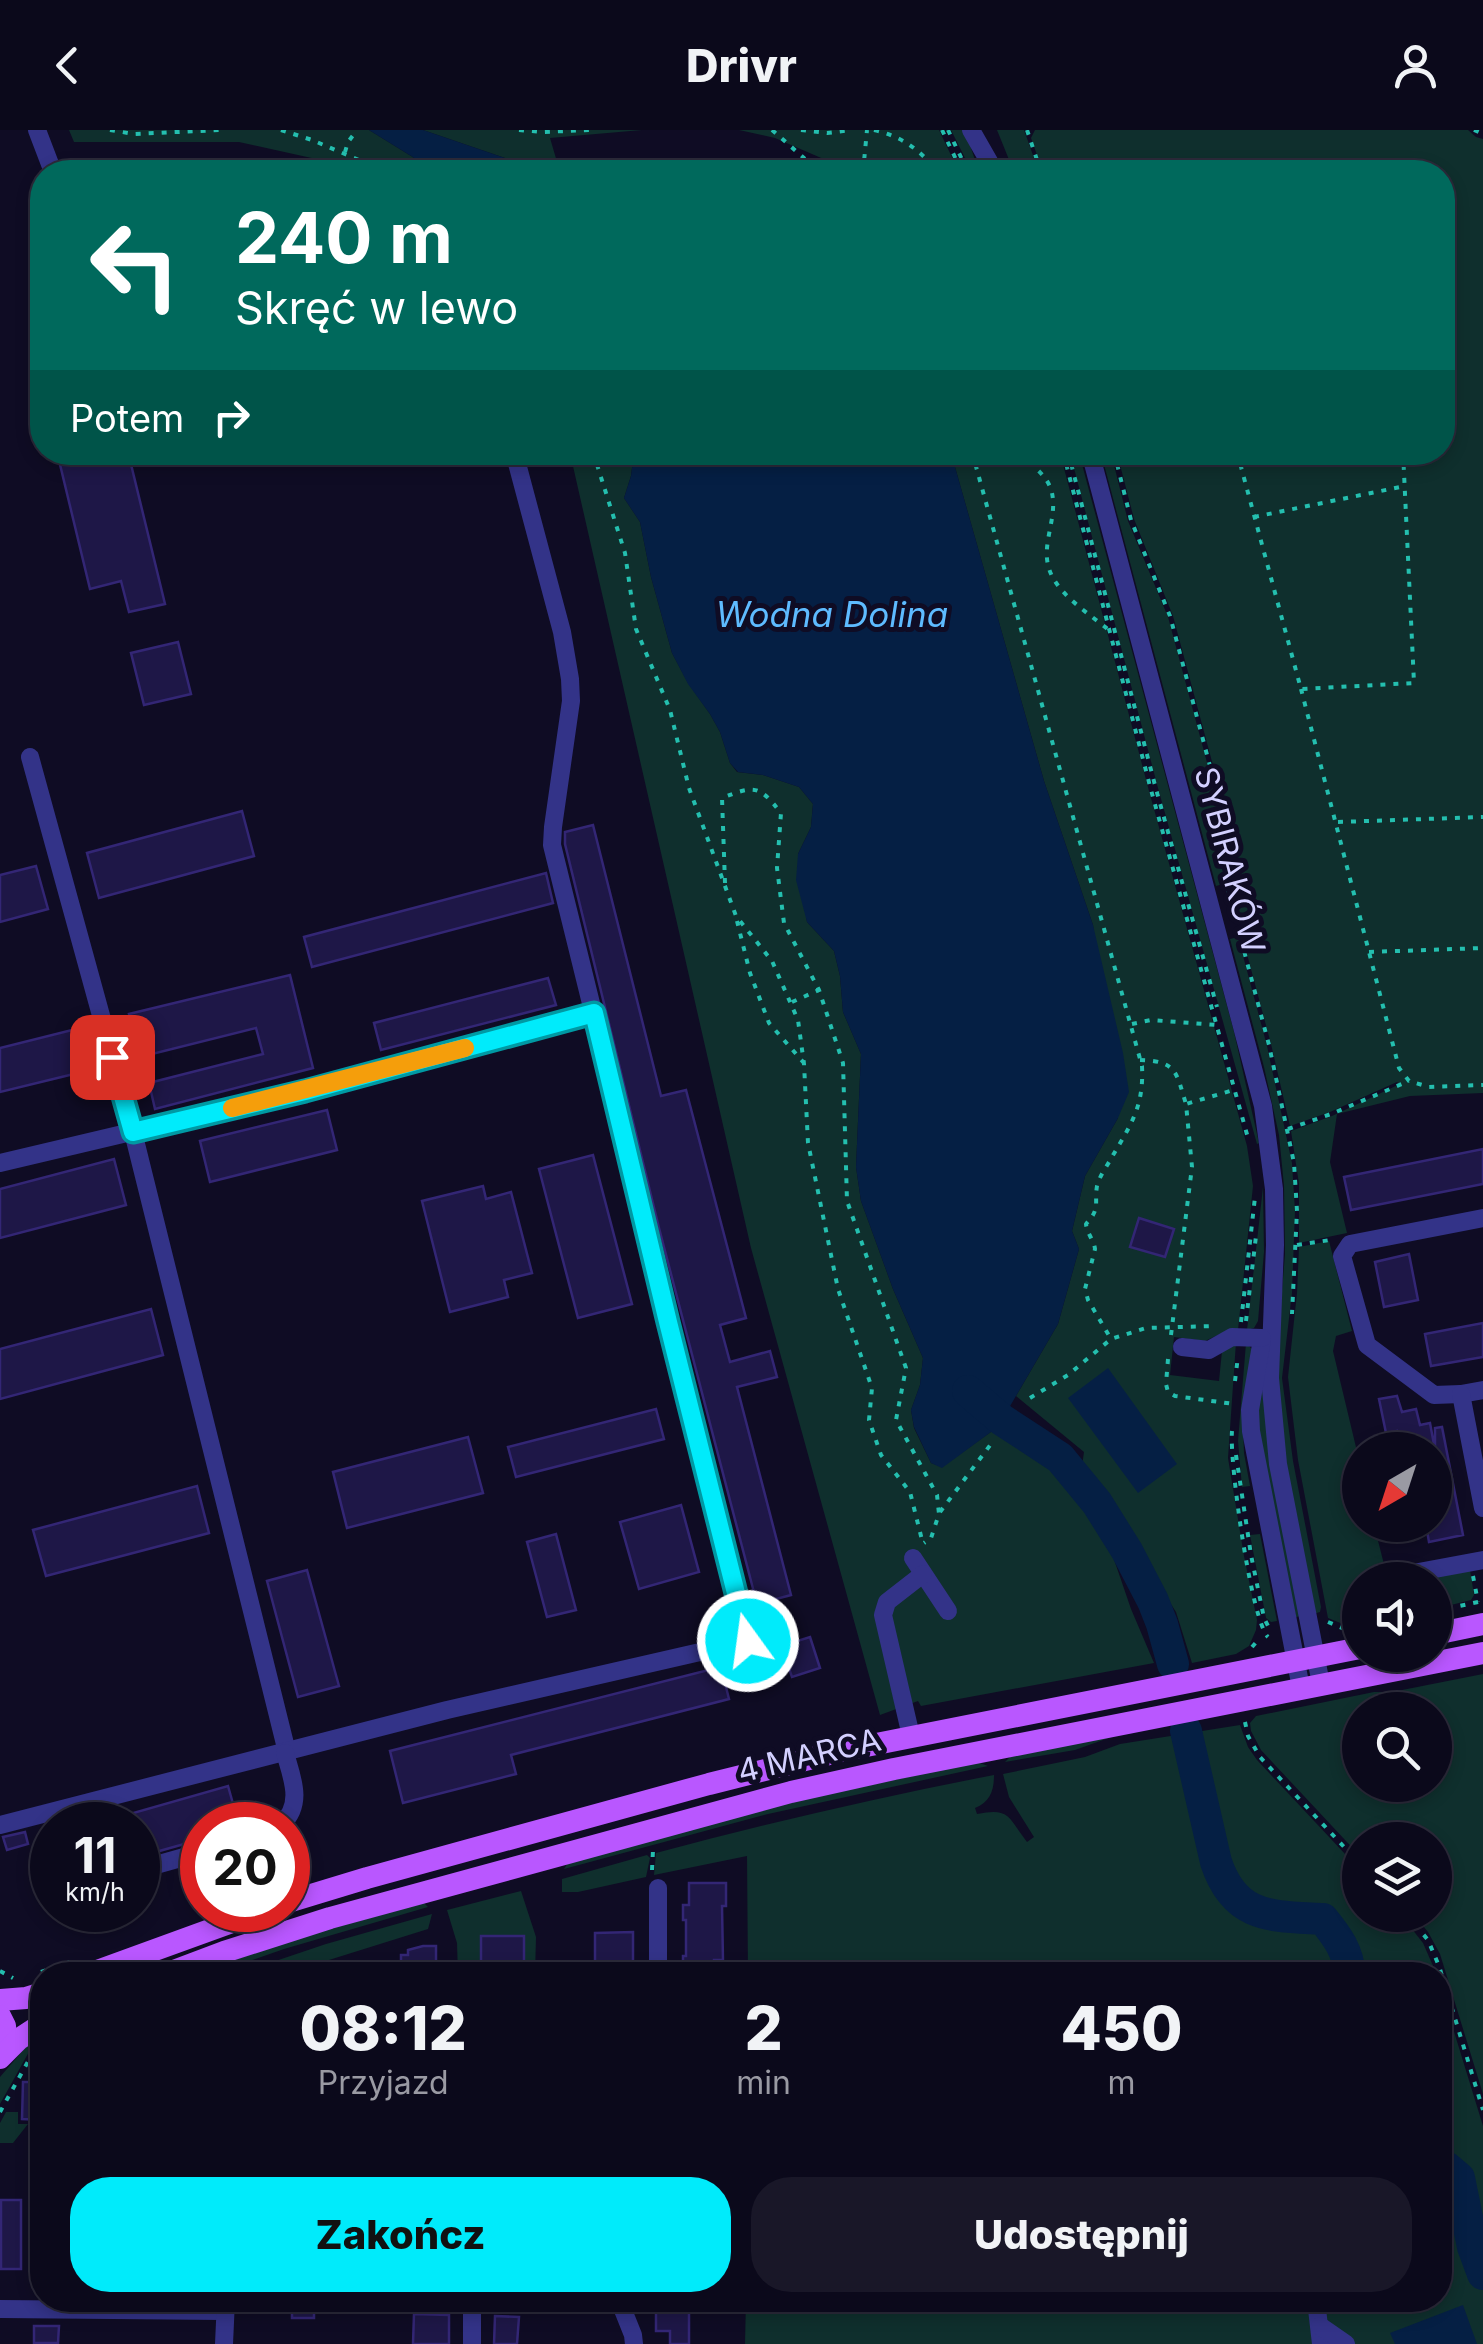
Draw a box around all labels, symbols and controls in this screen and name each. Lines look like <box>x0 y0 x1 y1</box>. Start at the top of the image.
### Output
icon: back <box>40 38 95 93</box>
text: Drivr <box>686 38 797 93</box>
icon: person <box>1388 38 1443 93</box>
text: 240 m <box>235 195 453 280</box>
icon: left <box>70 200 200 330</box>
text: Skręć w lewo <box>235 280 518 335</box>
icon: right <box>204 390 259 445</box>
text: Potem <box>70 395 184 441</box>
water label: Wodna Dolina <box>716 593 948 635</box>
street label: SYBIRAKÓW <box>1186 763 1274 957</box>
pin <box>70 1015 155 1100</box>
icon: arrive <box>85 1030 140 1085</box>
north arrow <box>1342 1432 1452 1542</box>
map controls <box>1342 1432 1452 1932</box>
button: sound <box>1342 1562 1452 1672</box>
position arrow <box>696 1589 800 1693</box>
button: search <box>1342 1692 1452 1802</box>
street label: 4 MARCA <box>733 1720 885 1790</box>
speed limit sign: 20 <box>180 1802 310 1932</box>
button: layers <box>1342 1822 1452 1932</box>
text: 11 <box>73 1825 117 1885</box>
text: km/h <box>65 1877 125 1907</box>
text: 08:12 <box>300 1992 467 2064</box>
text: 2 <box>745 1992 783 2064</box>
text: 450 <box>1061 1992 1182 2064</box>
text: Przyjazd <box>318 2063 448 2102</box>
text: min <box>736 2063 791 2102</box>
text: m <box>1107 2063 1135 2102</box>
button: Zakończ <box>70 2177 731 2292</box>
button: Udostępnij <box>751 2177 1412 2292</box>

